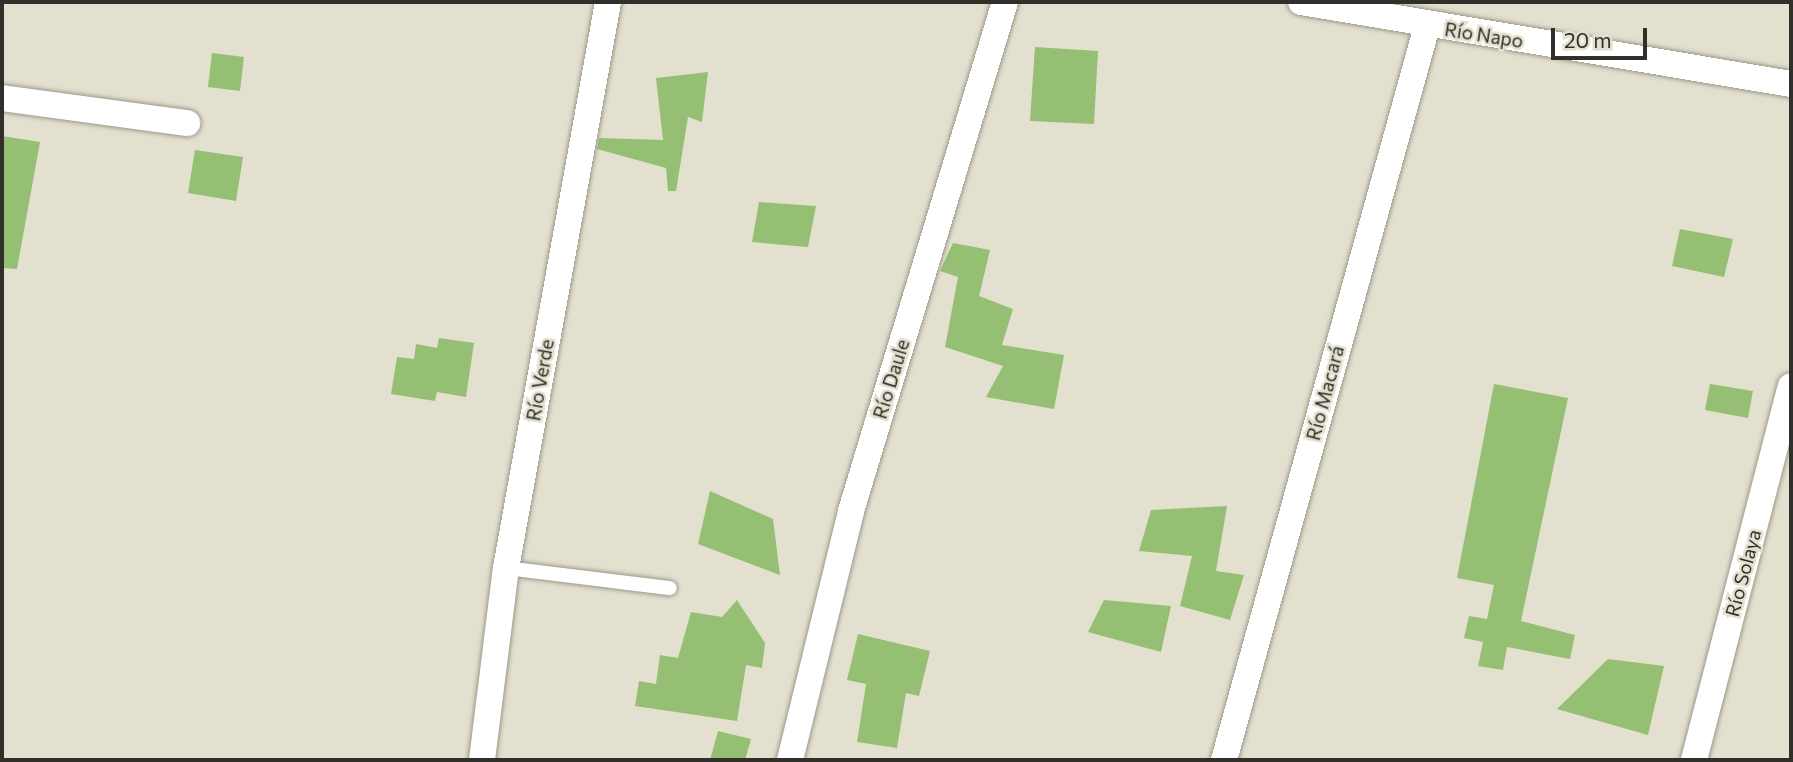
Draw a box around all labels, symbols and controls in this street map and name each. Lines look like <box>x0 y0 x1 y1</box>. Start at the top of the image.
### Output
scale bar <box>1555 14 1651 58</box>
street label: Río Napo <box>1443 18 1525 52</box>
text: 20 m <box>1564 27 1612 52</box>
street label: Río Daule <box>868 336 914 422</box>
street label: Río Verde <box>522 337 558 423</box>
street label: Río Macará <box>1301 343 1349 443</box>
street label: Río Solaya <box>1720 527 1766 619</box>

